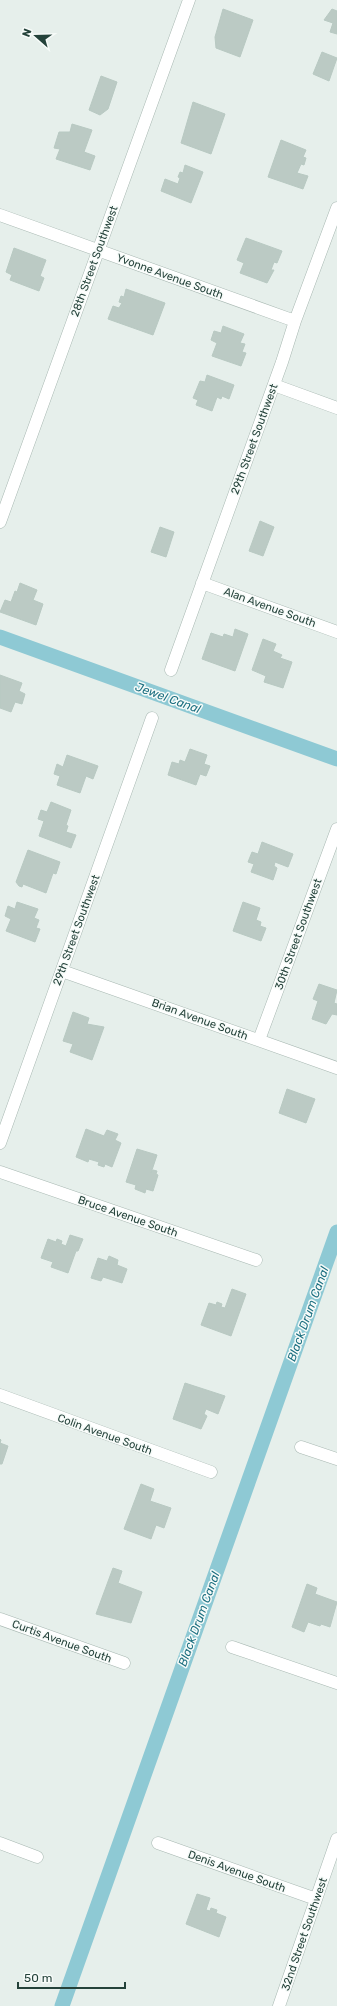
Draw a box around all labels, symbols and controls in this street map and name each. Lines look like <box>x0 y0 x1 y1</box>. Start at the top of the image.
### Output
north arrow <box>16 16 56 56</box>
text: N <box>20 27 35 39</box>
street label: 28th Street Southwest <box>68 203 121 318</box>
street label: Yvonne Avenue South <box>115 251 225 302</box>
street label: 29th Street Southwest <box>228 382 281 496</box>
street label: Alan Avenue South <box>222 585 318 630</box>
water label: Jewel Canal <box>133 680 204 717</box>
street label: 29th Street Southwest <box>50 873 103 987</box>
street label: 30th Street Southwest <box>272 876 325 991</box>
street label: Brian Avenue South <box>150 996 250 1043</box>
street label: Bruce Avenue South <box>76 1193 179 1240</box>
water label: Black Drum Canal <box>284 1264 332 1363</box>
street label: Colin Avenue South <box>56 1411 154 1458</box>
water label: Black Drum Canal <box>175 1569 223 1668</box>
street label: Curtis Avenue South <box>10 1617 113 1666</box>
street label: Denis Avenue South <box>186 1848 287 1895</box>
street label: 32nd Street Southwest <box>279 1875 330 1992</box>
scale bar <box>18 1964 125 1990</box>
text: 50 m <box>24 1971 52 1985</box>

